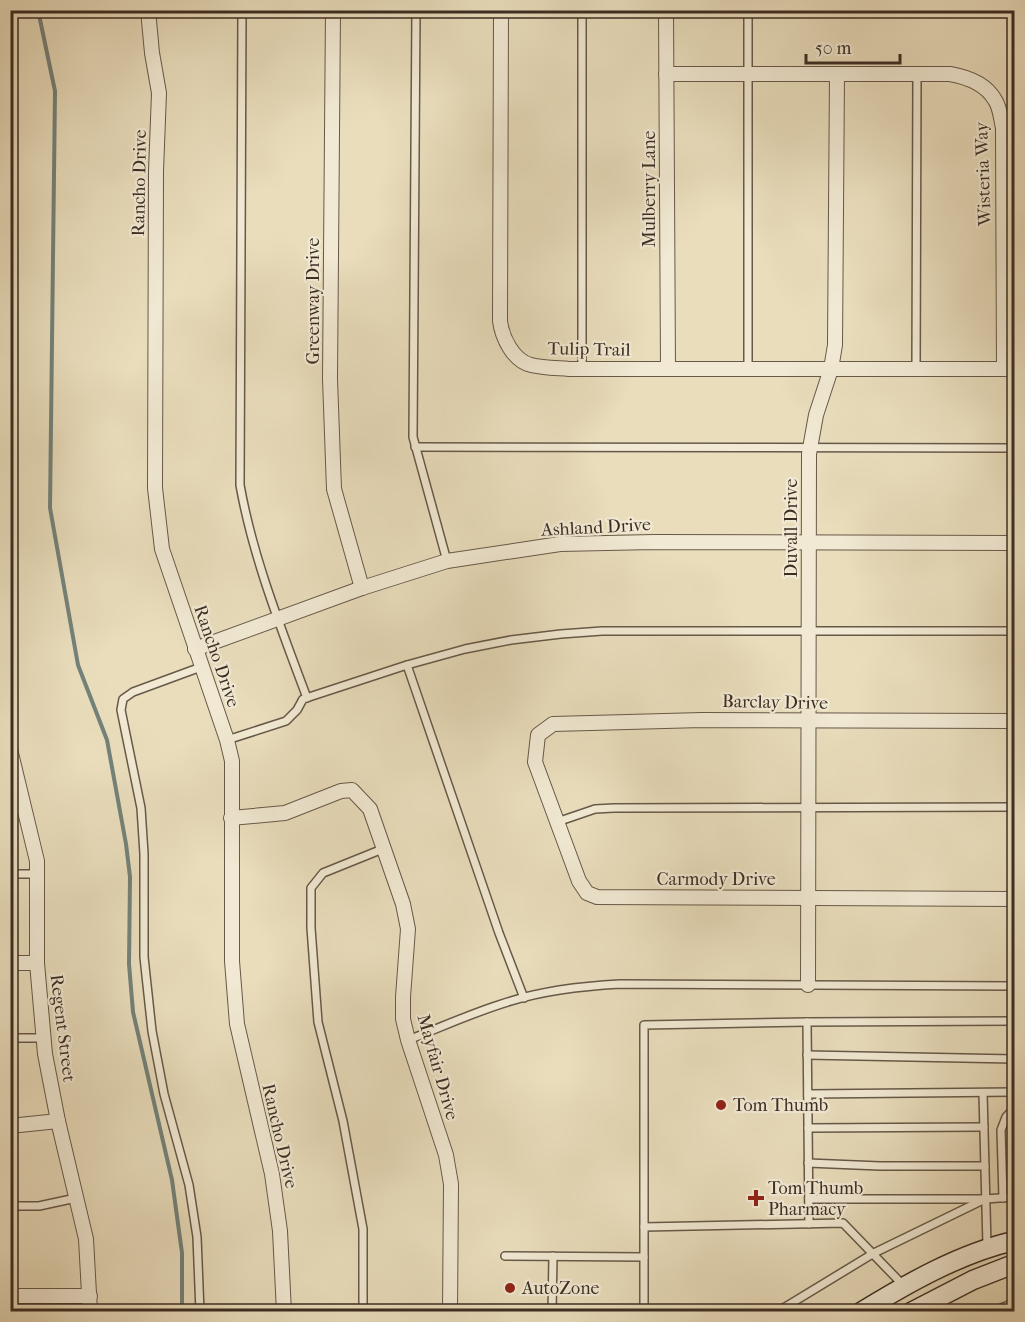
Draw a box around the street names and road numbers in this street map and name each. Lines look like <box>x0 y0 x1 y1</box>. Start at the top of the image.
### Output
street label: Wisteria Way <box>971 120 996 227</box>
street label: Rancho Drive <box>128 129 151 237</box>
street label: Mulberry Lane <box>639 130 660 247</box>
street label: Greenway Drive <box>303 237 324 364</box>
street label: Tulip Trail <box>547 338 631 361</box>
street label: Duvall Drive <box>781 479 802 577</box>
street label: Ashland Drive <box>540 514 651 541</box>
street label: Rancho Drive <box>189 602 244 710</box>
street label: Barclay Drive <box>722 691 828 714</box>
street label: Carmody Drive <box>656 869 776 890</box>
street label: Regent Street <box>45 973 80 1084</box>
street label: Mayfair Drive <box>412 1012 463 1123</box>
street label: Rancho Drive <box>257 1082 302 1191</box>

